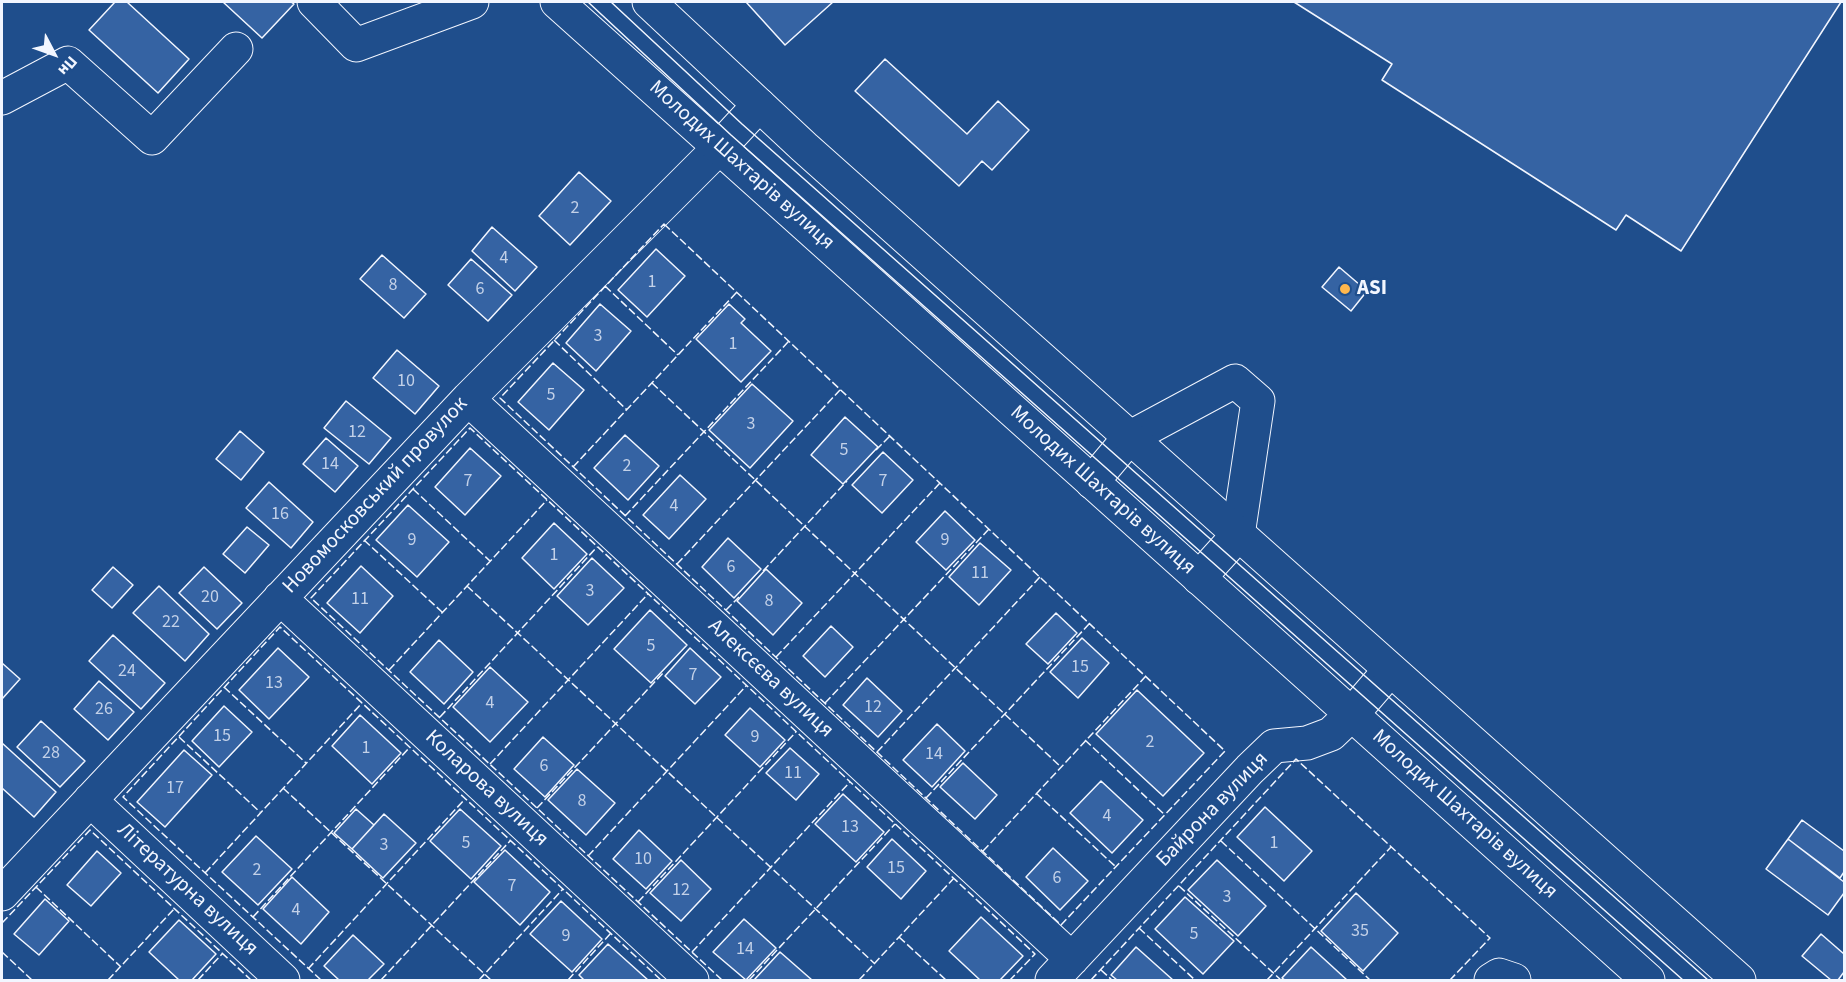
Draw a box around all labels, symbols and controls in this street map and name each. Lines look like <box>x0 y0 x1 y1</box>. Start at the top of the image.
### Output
north arrow <box>24 24 84 84</box>
text: Пн <box>53 51 82 81</box>
street label: Молодих Шахтарів вулиця <box>643 76 839 256</box>
house number: 2 <box>571 198 579 220</box>
house number: 4 <box>500 248 508 270</box>
house number: 1 <box>648 272 656 294</box>
house number: 8 <box>389 275 397 297</box>
place label: ASI <box>1357 276 1387 302</box>
house number: 6 <box>476 279 484 301</box>
marker: ASI <box>1338 282 1352 296</box>
house number: 3 <box>594 326 602 348</box>
house number: 1 <box>729 334 737 356</box>
house number: 10 <box>397 371 415 393</box>
house number: 5 <box>547 385 555 407</box>
street label: Новомосковський провулок <box>278 393 474 599</box>
street label: Молодих Шахтарів вулиця <box>1004 401 1200 581</box>
house number: 3 <box>747 414 755 436</box>
house number: 12 <box>348 422 366 444</box>
house number: 5 <box>840 440 848 462</box>
house number: 14 <box>321 454 339 476</box>
house number: 2 <box>623 456 631 478</box>
house number: 7 <box>464 471 472 493</box>
house number: 7 <box>879 471 887 493</box>
house number: 4 <box>670 496 678 518</box>
house number: 16 <box>271 504 289 526</box>
house number: 9 <box>408 530 416 552</box>
house number: 9 <box>941 530 949 552</box>
house number: 1 <box>550 545 558 567</box>
house number: 6 <box>727 557 735 579</box>
house number: 11 <box>971 563 989 585</box>
house number: 3 <box>586 581 594 603</box>
house number: 20 <box>201 587 219 609</box>
house number: 11 <box>351 589 369 611</box>
house number: 8 <box>765 591 773 613</box>
house number: 22 <box>162 612 180 634</box>
street label: Алексєєва вулиця <box>702 614 838 744</box>
house number: 5 <box>647 636 655 658</box>
house number: 15 <box>1071 657 1089 679</box>
house number: 24 <box>118 661 136 683</box>
house number: 7 <box>689 665 697 687</box>
house number: 13 <box>265 673 283 695</box>
house number: 4 <box>486 693 494 715</box>
house number: 12 <box>864 697 882 719</box>
house number: 26 <box>95 699 113 721</box>
street label: Коларова вулиця <box>419 725 553 853</box>
street label: Молодих Шахтарів вулиця <box>1366 725 1562 905</box>
house number: 15 <box>213 726 231 748</box>
house number: 9 <box>751 727 759 749</box>
house number: 2 <box>1146 732 1154 754</box>
house number: 1 <box>362 738 370 760</box>
house number: 28 <box>42 743 60 765</box>
house number: 14 <box>925 744 943 766</box>
street label: Байрона вулиця <box>1152 747 1274 873</box>
house number: 6 <box>540 756 548 778</box>
house number: 11 <box>784 763 802 785</box>
house number: 17 <box>166 778 184 800</box>
house number: 8 <box>578 791 586 813</box>
house number: 4 <box>1103 806 1111 828</box>
house number: 13 <box>841 817 859 839</box>
street label: Літературна вулиця <box>111 818 263 962</box>
house number: 5 <box>462 833 470 855</box>
house number: 1 <box>1270 833 1278 855</box>
house number: 3 <box>380 835 388 857</box>
house number: 10 <box>634 849 652 871</box>
house number: 15 <box>887 858 905 880</box>
house number: 2 <box>253 860 261 882</box>
house number: 6 <box>1053 868 1061 890</box>
house number: 7 <box>508 876 516 898</box>
house number: 12 <box>672 880 690 902</box>
house number: 3 <box>1223 887 1231 909</box>
house number: 4 <box>292 900 300 922</box>
house number: 35 <box>1351 921 1369 943</box>
house number: 5 <box>1190 924 1198 946</box>
house number: 9 <box>562 926 570 948</box>
house number: 14 <box>736 939 754 961</box>

